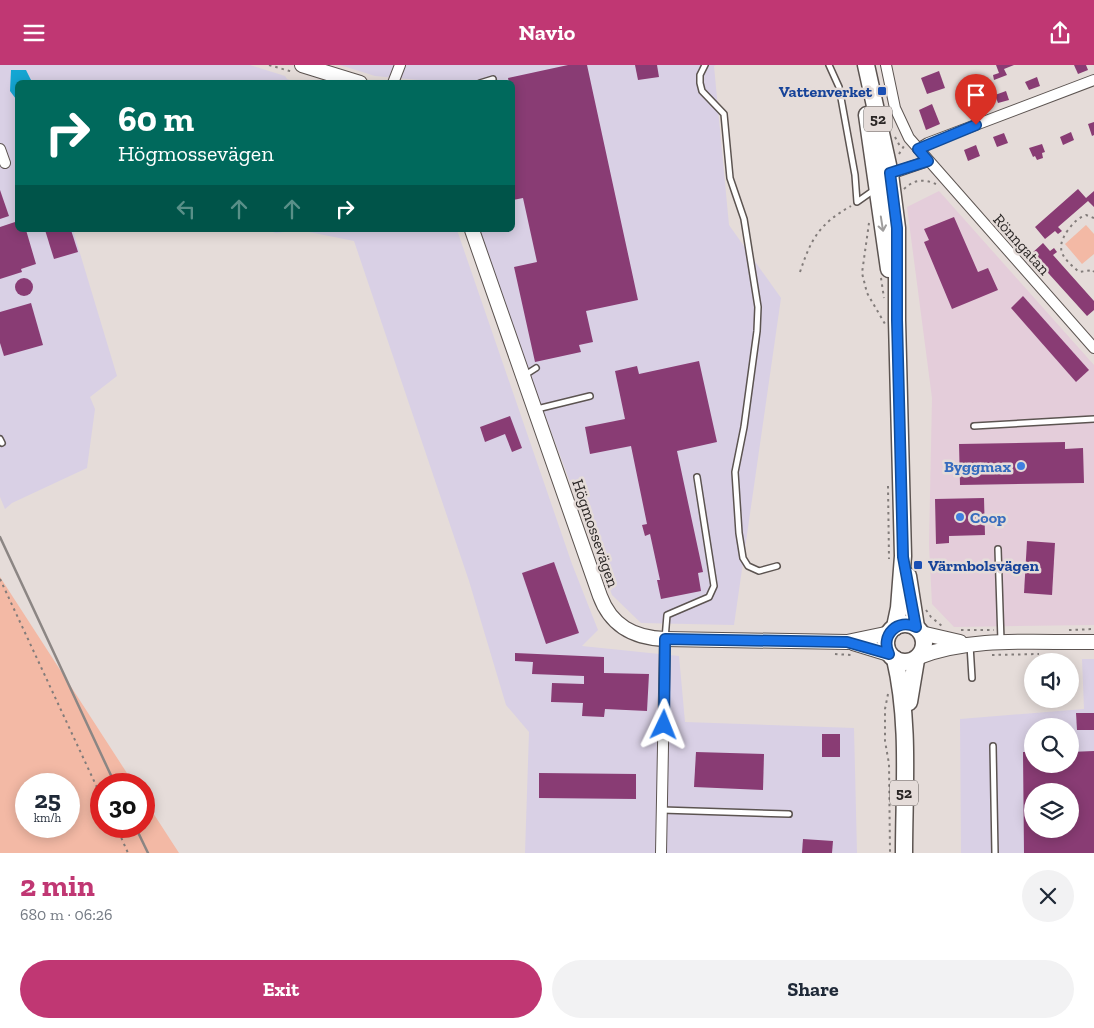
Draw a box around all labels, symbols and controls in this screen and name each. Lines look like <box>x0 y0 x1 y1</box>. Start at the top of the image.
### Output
icon: menu <box>20 19 48 47</box>
text: Navio <box>519 19 575 46</box>
icon: share <box>1046 19 1074 47</box>
pin <box>955 74 997 125</box>
icon: arrive <box>962 81 990 109</box>
place label: Vattenverket <box>779 82 873 101</box>
marker: Vattenverket <box>876 85 888 97</box>
text: 60 m <box>118 98 194 140</box>
icon: right <box>35 100 100 165</box>
road number: 52 <box>864 107 892 131</box>
text: Högmossevägen <box>118 140 274 167</box>
icon: left <box>172 195 200 223</box>
icon: ahead <box>225 195 253 223</box>
icon: ahead <box>278 195 306 223</box>
icon: right <box>331 195 359 223</box>
street label: Rönngatan <box>989 210 1055 279</box>
one-way arrow <box>877 215 887 231</box>
place label: Byggmax <box>944 457 1011 476</box>
marker: Byggmax <box>1015 460 1027 472</box>
street label: Högmossevägen <box>568 477 623 591</box>
place label: Coop <box>970 508 1006 527</box>
marker: Coop <box>954 511 966 523</box>
place label: Värmbolsvägen <box>928 556 1039 575</box>
marker: Värmbolsvägen <box>912 559 924 571</box>
map controls <box>1024 653 1079 838</box>
button: sound <box>1024 653 1079 708</box>
position arrow <box>637 698 689 750</box>
button: search <box>1024 718 1079 773</box>
speed limit sign: 30 <box>90 773 155 838</box>
road number: 52 <box>890 781 918 805</box>
button: layers <box>1024 783 1079 838</box>
text: 25 <box>34 784 61 814</box>
text: km/h <box>34 811 61 825</box>
text: 2 min <box>20 868 95 904</box>
button: close <box>1022 870 1074 922</box>
text: 680 m · 06:26 <box>20 905 113 924</box>
button: Exit <box>20 960 542 1018</box>
button: Share <box>552 960 1074 1018</box>

